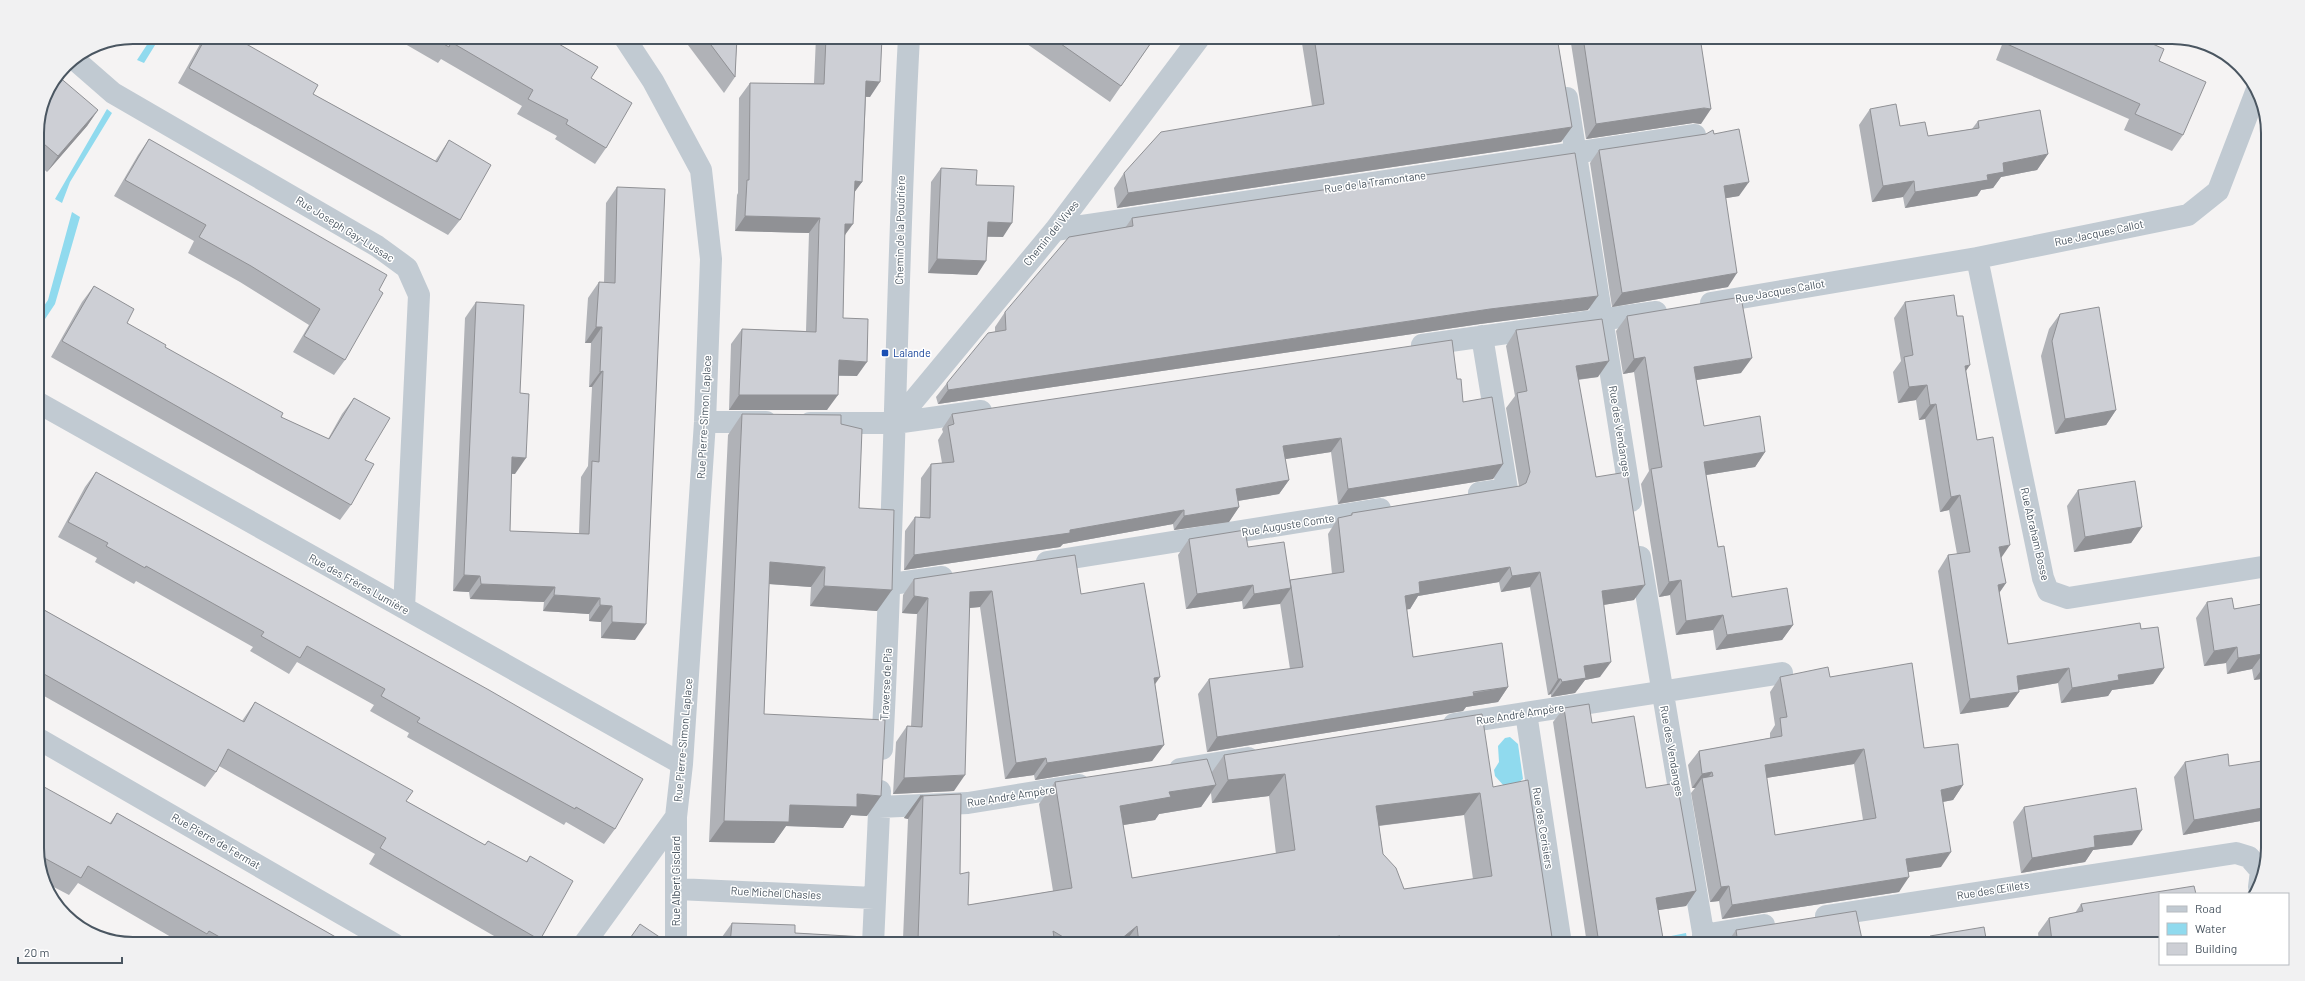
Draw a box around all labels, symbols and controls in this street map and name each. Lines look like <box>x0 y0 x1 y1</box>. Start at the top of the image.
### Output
street label: Rue de la Tramontane <box>1323 168 1427 195</box>
street label: Chemin de la Poudrière <box>892 175 907 285</box>
street label: Rue Joseph Gay-Lussac <box>294 193 397 264</box>
street label: Chemin del Vives <box>1020 197 1081 268</box>
street label: Rue Jacques Callot <box>2053 217 2145 248</box>
street label: Rue Jacques Callot <box>1734 276 1826 305</box>
place label: Lalande <box>893 346 931 359</box>
marker: Lalande <box>880 348 890 358</box>
street label: Rue Pierre-Simon Laplace <box>694 355 713 479</box>
street label: Rue des Vendanges <box>1607 384 1634 477</box>
street label: Rue Abraham Bosse <box>2018 486 2053 582</box>
street label: Rue Auguste Comte <box>1241 511 1335 538</box>
street label: Rue des Frères Lumière <box>307 551 412 617</box>
street label: Traverse de Pia <box>877 647 894 720</box>
street label: Rue Pierre-Simon Laplace <box>671 677 694 802</box>
street label: Rue André Ampère <box>1475 700 1565 727</box>
street label: Rue des Vendanges <box>1658 704 1687 797</box>
street label: Rue André Ampère <box>966 782 1056 809</box>
street label: Rue des Cerisiers <box>1531 786 1556 870</box>
street label: Rue Pierre de Fermat <box>170 810 263 871</box>
street label: Rue Albert Gisclard <box>669 836 682 926</box>
street label: Rue des Œillets <box>1956 877 2030 902</box>
street label: Rue Michel Chasles <box>730 884 822 901</box>
legend <box>2159 893 2289 965</box>
text: Road <box>2195 901 2222 915</box>
text: Water <box>2195 921 2227 935</box>
scale bar <box>18 939 122 965</box>
text: Building <box>2195 941 2237 955</box>
text: 20 m <box>24 945 50 959</box>

